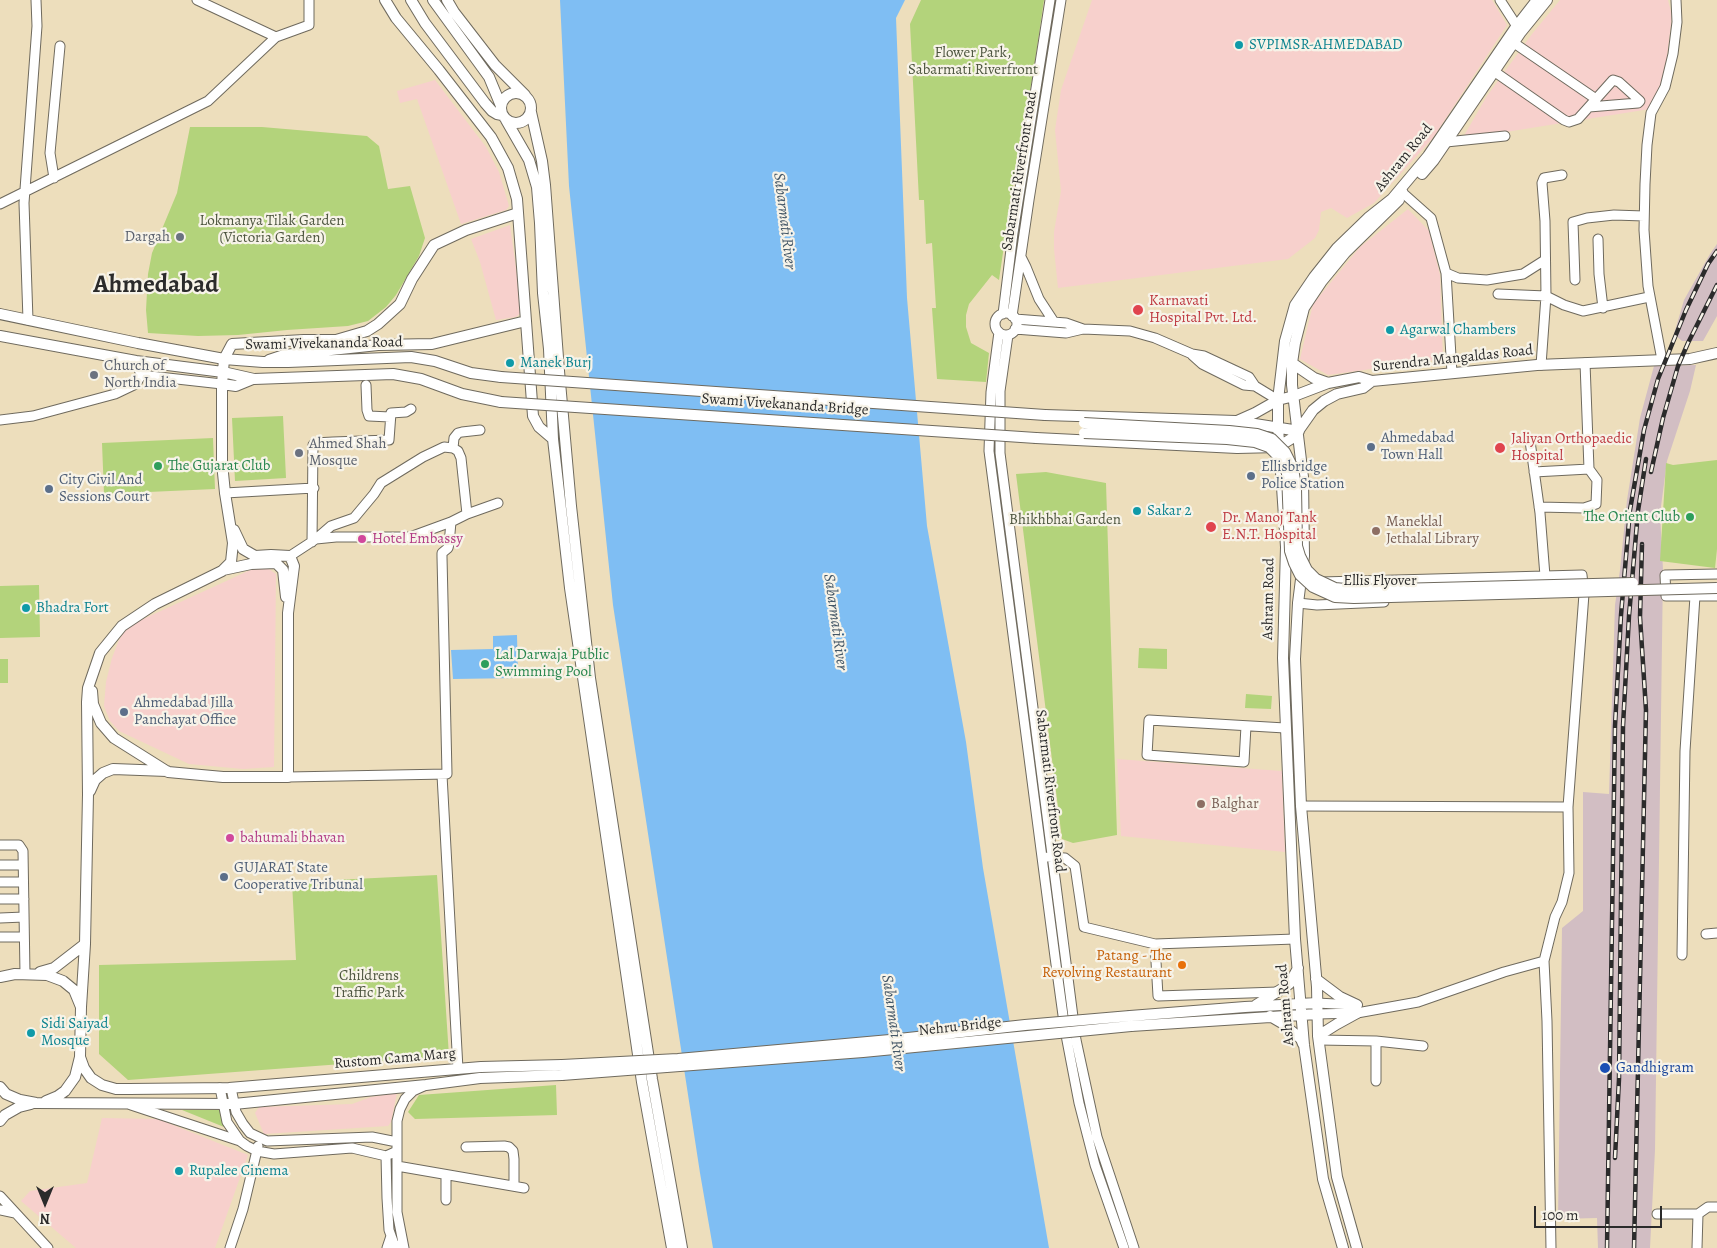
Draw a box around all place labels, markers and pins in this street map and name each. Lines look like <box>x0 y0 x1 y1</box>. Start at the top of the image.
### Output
place label: SVPIMSR-AHMEDABAD <box>1249 36 1403 54</box>
marker: SVPIMSR-AHMEDABAD <box>1233 39 1245 51</box>
place label: Dargah <box>124 228 170 246</box>
marker: Dargah <box>174 231 186 243</box>
place label: Karnavati Hospital Pvt. Ltd. <box>1149 292 1257 327</box>
marker: Karnavati Hospital Pvt. Ltd. <box>1131 303 1145 317</box>
place label: Agarwal Chambers <box>1400 321 1516 339</box>
marker: Agarwal Chambers <box>1384 324 1396 336</box>
place label: Manek Burj <box>520 354 591 372</box>
place label: Church of North India <box>104 357 176 392</box>
marker: Manek Burj <box>504 357 516 369</box>
marker: Church of North India <box>88 369 100 381</box>
place label: Ahmedabad Town Hall <box>1381 429 1454 464</box>
place label: Jaliyan Orthopaedic Hospital <box>1511 430 1632 465</box>
place label: Ahmed Shah Mosque <box>309 435 387 470</box>
marker: Ahmedabad Town Hall <box>1365 441 1377 453</box>
marker: Jaliyan Orthopaedic Hospital <box>1493 441 1507 455</box>
marker: Ahmed Shah Mosque <box>293 447 305 459</box>
place label: The Gujarat Club <box>168 457 270 475</box>
place label: Ellisbridge Police Station <box>1261 458 1345 493</box>
marker: The Gujarat Club <box>152 460 164 472</box>
marker: Ellisbridge Police Station <box>1245 470 1257 482</box>
place label: City Civil And Sessions Court <box>59 471 150 506</box>
marker: City Civil And Sessions Court <box>43 483 55 495</box>
place label: Sakar 2 <box>1147 502 1192 520</box>
marker: Sakar 2 <box>1131 505 1143 517</box>
place label: The Orient Club <box>1583 508 1680 526</box>
place label: Dr. Manoj Tank E.N.T. Hospital <box>1222 509 1317 544</box>
marker: The Orient Club <box>1684 511 1696 523</box>
place label: Maneklal Jethalal Library <box>1386 513 1479 548</box>
marker: Dr. Manoj Tank E.N.T. Hospital <box>1204 520 1218 534</box>
marker: Maneklal Jethalal Library <box>1370 525 1382 537</box>
place label: Hotel Embassy <box>372 530 463 548</box>
marker: Hotel Embassy <box>356 533 368 545</box>
place label: Bhadra Fort <box>36 599 109 617</box>
marker: Bhadra Fort <box>20 602 32 614</box>
place label: Lal Darwaja Public Swimming Pool <box>495 646 609 681</box>
marker: Lal Darwaja Public Swimming Pool <box>479 658 491 670</box>
place label: Ahmedabad Jilla Panchayat Office <box>134 694 236 729</box>
marker: Ahmedabad Jilla Panchayat Office <box>118 706 130 718</box>
place label: Balghar <box>1211 795 1259 813</box>
marker: Balghar <box>1195 798 1207 810</box>
place label: bahumali bhavan <box>240 829 345 847</box>
marker: bahumali bhavan <box>224 832 236 844</box>
place label: GUJARAT State Cooperative Tribunal <box>234 859 363 894</box>
marker: GUJARAT State Cooperative Tribunal <box>218 871 230 883</box>
place label: Patang - The Revolving Restaurant <box>1042 947 1172 982</box>
marker: Patang - The Revolving Restaurant <box>1176 959 1188 971</box>
place label: Sidi Saiyad Mosque <box>41 1015 109 1050</box>
marker: Sidi Saiyad Mosque <box>25 1027 37 1039</box>
place label: Gandhigram <box>1616 1059 1694 1077</box>
marker: Gandhigram <box>1598 1061 1612 1075</box>
place label: Rupalee Cinema <box>189 1162 289 1180</box>
marker: Rupalee Cinema <box>173 1165 185 1177</box>

